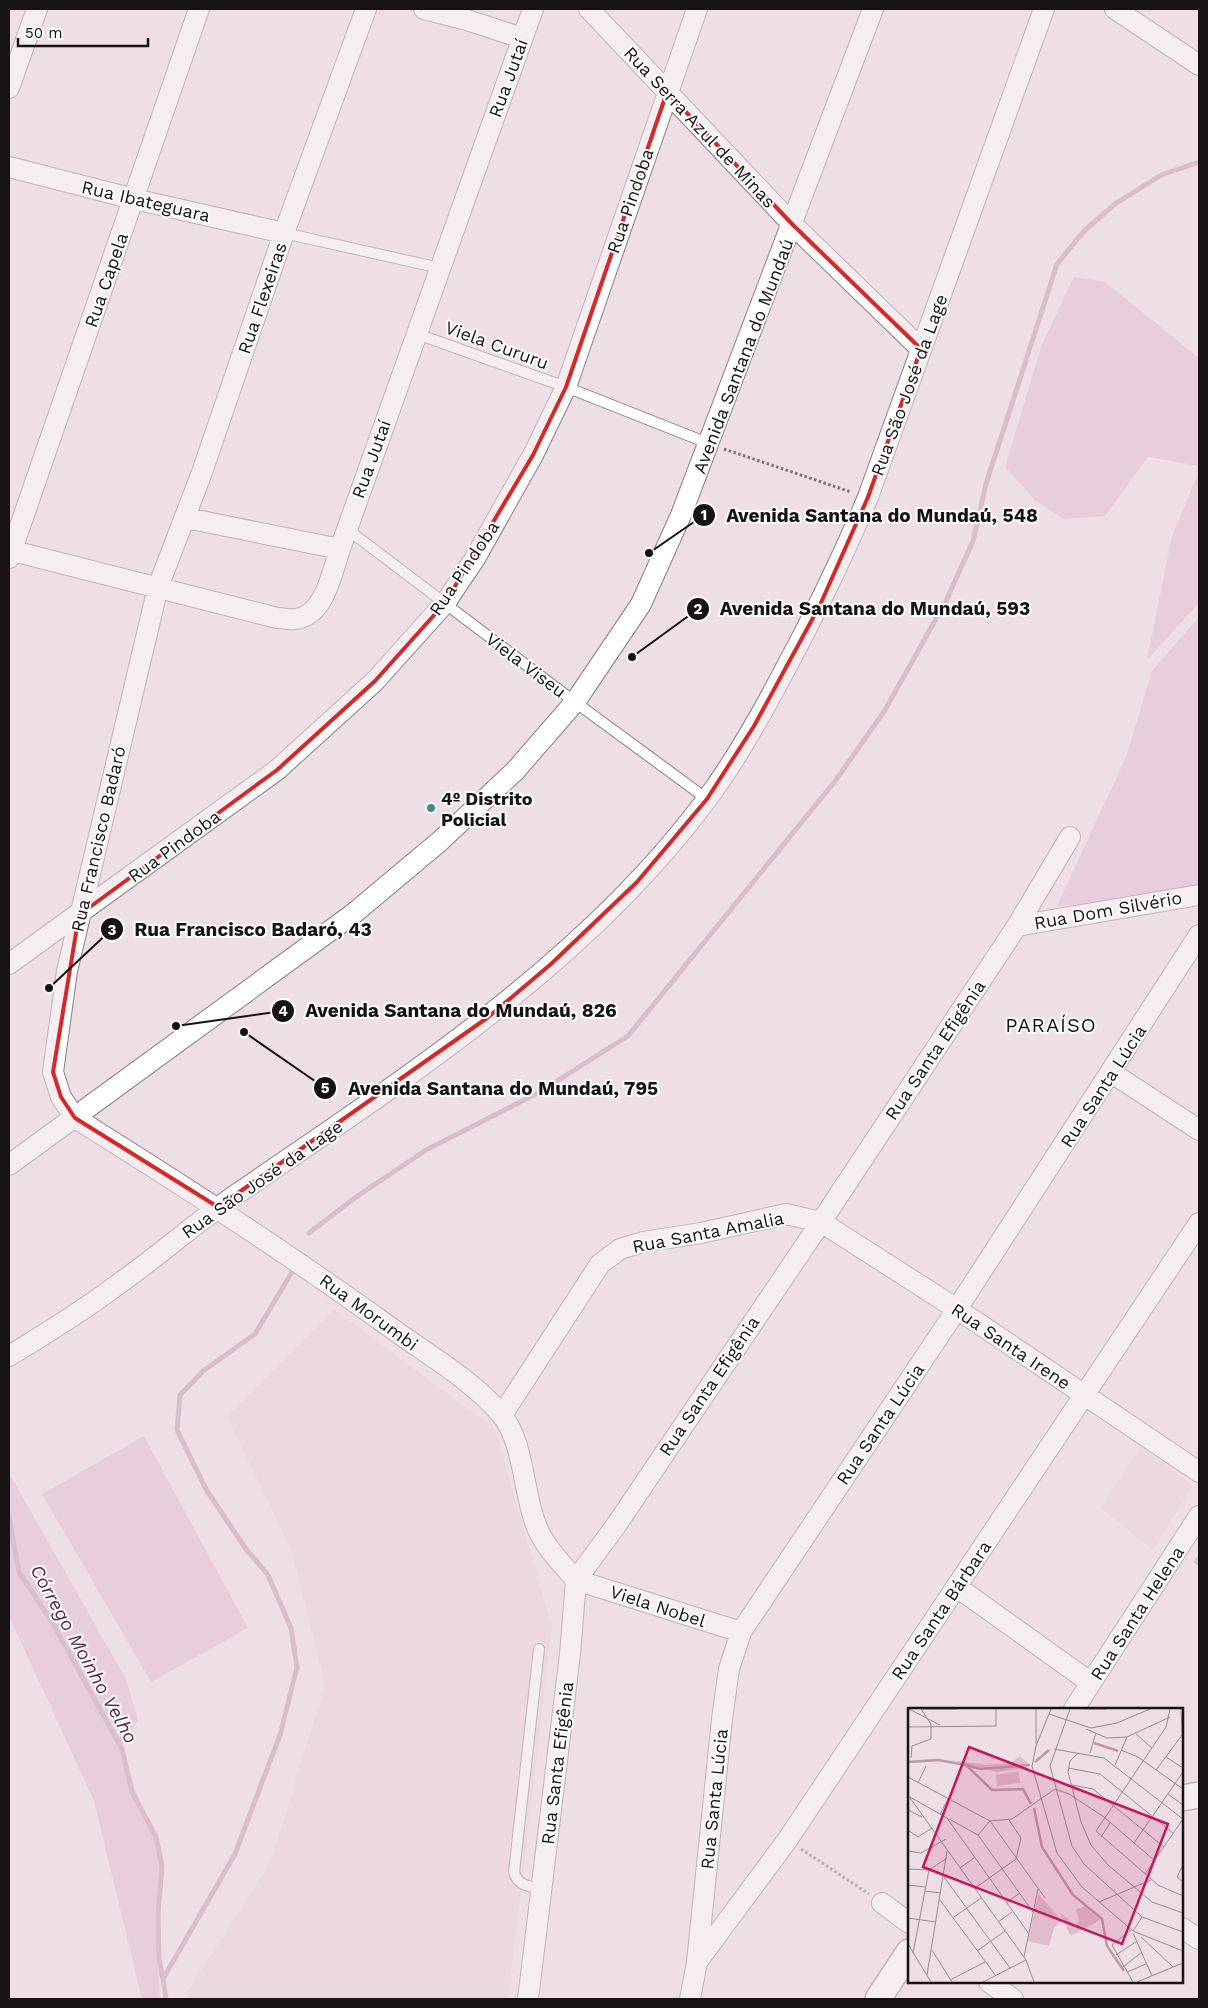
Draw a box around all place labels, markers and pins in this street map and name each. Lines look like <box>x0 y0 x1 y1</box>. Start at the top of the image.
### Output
callout: Avenida Santana do Mundaú, 548 <box>691 498 1048 532</box>
callout: Avenida Santana do Mundaú, 593 <box>685 592 1041 626</box>
place label: 4º Distrito Policial <box>441 788 533 830</box>
marker: 4º Distrito Policial <box>425 802 437 814</box>
callout: Rua Francisco Badaró, 43 <box>99 912 382 946</box>
callout: Avenida Santana do Mundaú, 826 <box>270 994 627 1028</box>
callout: Avenida Santana do Mundaú, 795 <box>313 1071 669 1105</box>

